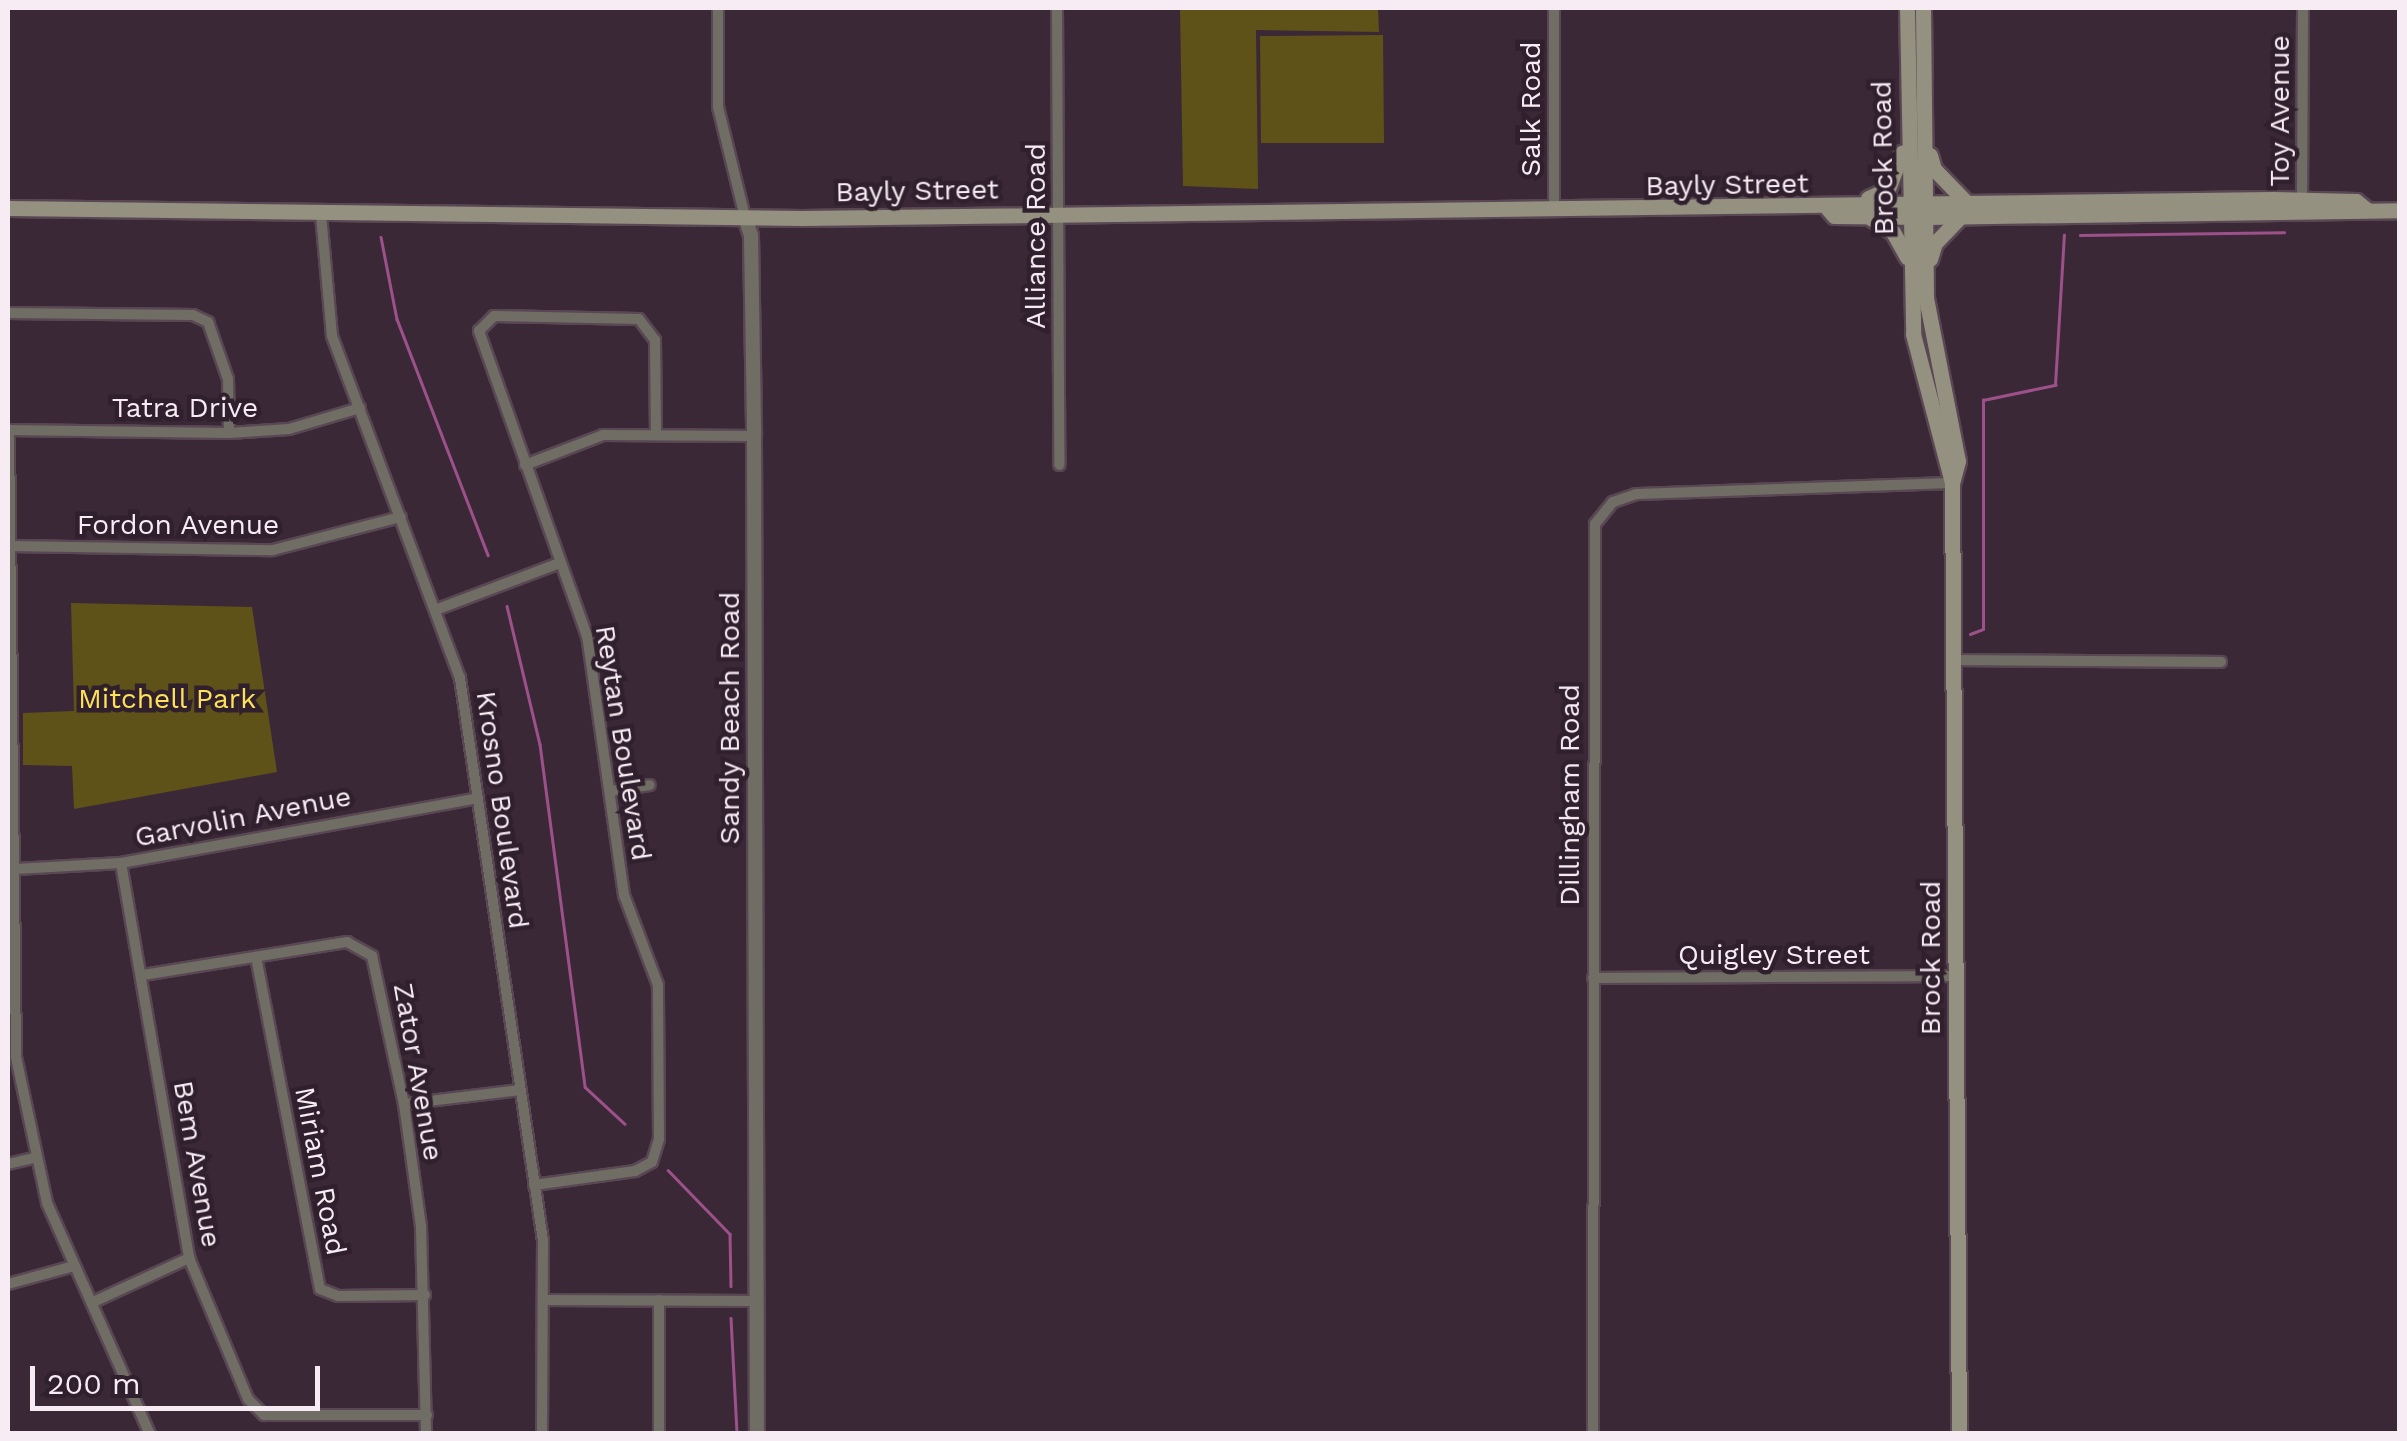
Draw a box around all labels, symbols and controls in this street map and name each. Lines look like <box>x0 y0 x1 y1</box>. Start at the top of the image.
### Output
street label: Toy Avenue <box>2263 34 2297 188</box>
street label: Salk Road <box>1514 41 1548 177</box>
street label: Brock Road <box>1865 80 1901 236</box>
street label: Alliance Road <box>1019 143 1053 329</box>
street label: Bayly Street <box>1645 167 1809 203</box>
street label: Bayly Street <box>835 173 999 209</box>
street label: Tatra Drive <box>111 391 259 425</box>
street label: Fordon Avenue <box>76 508 280 542</box>
street label: Sandy Beach Road <box>713 591 747 845</box>
street label: Reytan Boulevard <box>588 623 658 863</box>
park label: Mitchell Park <box>77 682 257 716</box>
street label: Dillingham Road <box>1553 684 1587 906</box>
street label: Krosno Boulevard <box>469 689 535 931</box>
street label: Garvolin Avenue <box>131 779 355 855</box>
street label: Brock Road <box>1914 880 1948 1036</box>
street label: Quigley Street <box>1678 938 1870 972</box>
street label: Zator Avenue <box>386 980 450 1164</box>
street label: Bem Avenue <box>166 1078 228 1250</box>
street label: Miriam Road <box>287 1084 353 1258</box>
scale bar <box>35 1346 325 1408</box>
text: 200 m <box>47 1366 141 1401</box>

